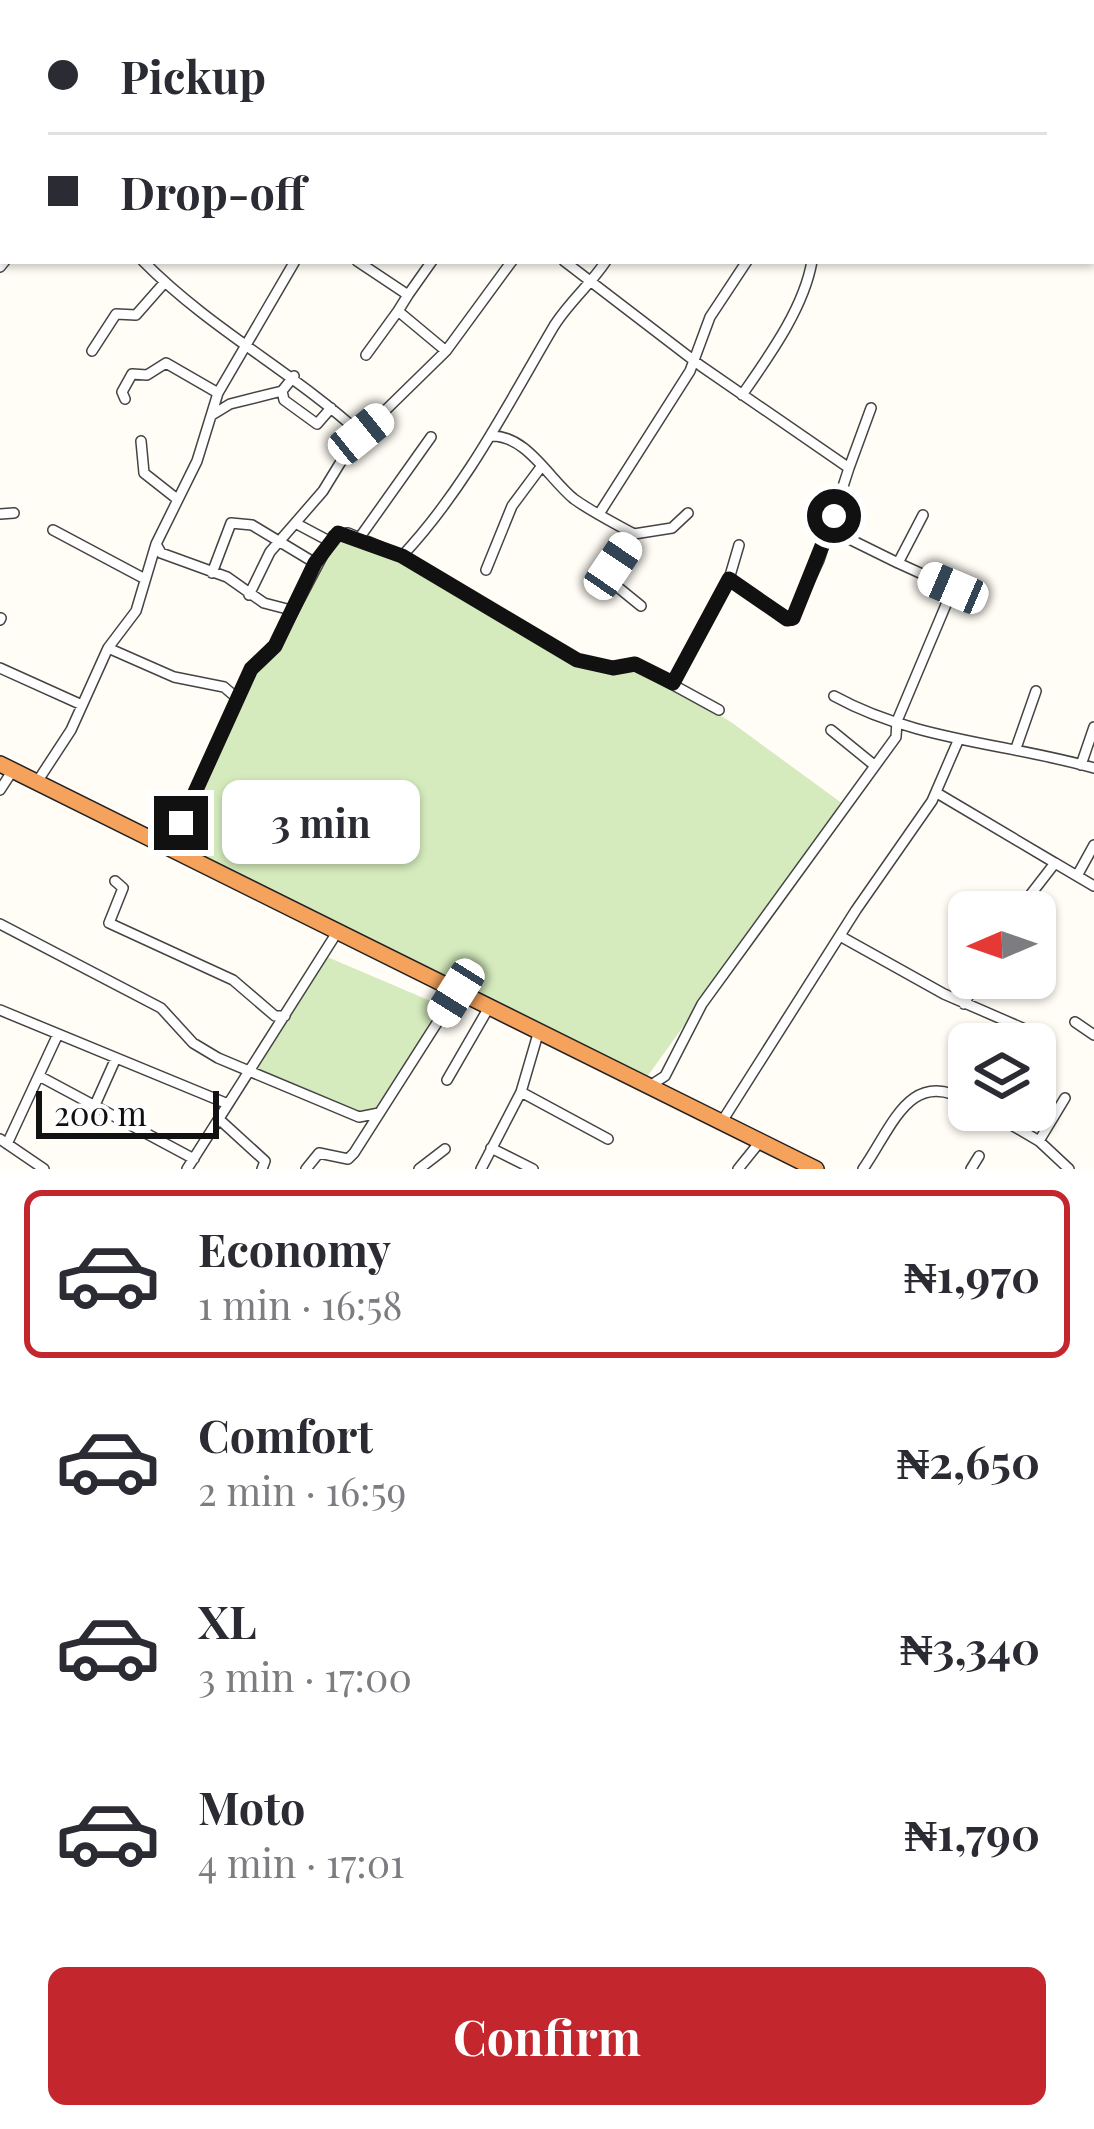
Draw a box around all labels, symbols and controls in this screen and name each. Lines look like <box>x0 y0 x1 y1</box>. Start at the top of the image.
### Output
text: Pickup <box>120 45 266 105</box>
text: Drop-off <box>120 161 306 221</box>
car <box>322 397 400 471</box>
route start <box>807 489 861 543</box>
car <box>578 526 648 606</box>
car <box>913 557 993 619</box>
callout: 3 min <box>223 781 421 865</box>
route end <box>154 796 208 850</box>
text: 3 min <box>271 796 371 848</box>
north arrow <box>948 891 1056 999</box>
map controls <box>948 891 1056 1131</box>
car <box>422 953 490 1033</box>
button: layers <box>948 1023 1056 1131</box>
scale bar <box>36 1085 219 1138</box>
text: 200 m <box>54 1090 147 1134</box>
text: Economy <box>198 1218 391 1278</box>
icon: car <box>54 1220 162 1328</box>
text: ₦1,970 <box>904 1244 1040 1304</box>
text: 1 min · 16:58 <box>198 1278 403 1330</box>
text: Comfort <box>198 1404 373 1464</box>
icon: car <box>54 1406 162 1514</box>
text: ₦2,650 <box>897 1430 1040 1490</box>
text: 2 min · 16:59 <box>198 1464 406 1516</box>
text: XL <box>198 1590 257 1650</box>
icon: car <box>54 1592 162 1700</box>
text: ₦3,340 <box>900 1616 1040 1676</box>
text: 3 min · 17:00 <box>198 1650 412 1702</box>
text: Moto <box>198 1776 305 1836</box>
icon: car <box>54 1778 162 1886</box>
text: ₦1,790 <box>905 1802 1040 1862</box>
text: 4 min · 17:01 <box>198 1836 405 1888</box>
button: Confirm <box>48 1967 1046 2105</box>

